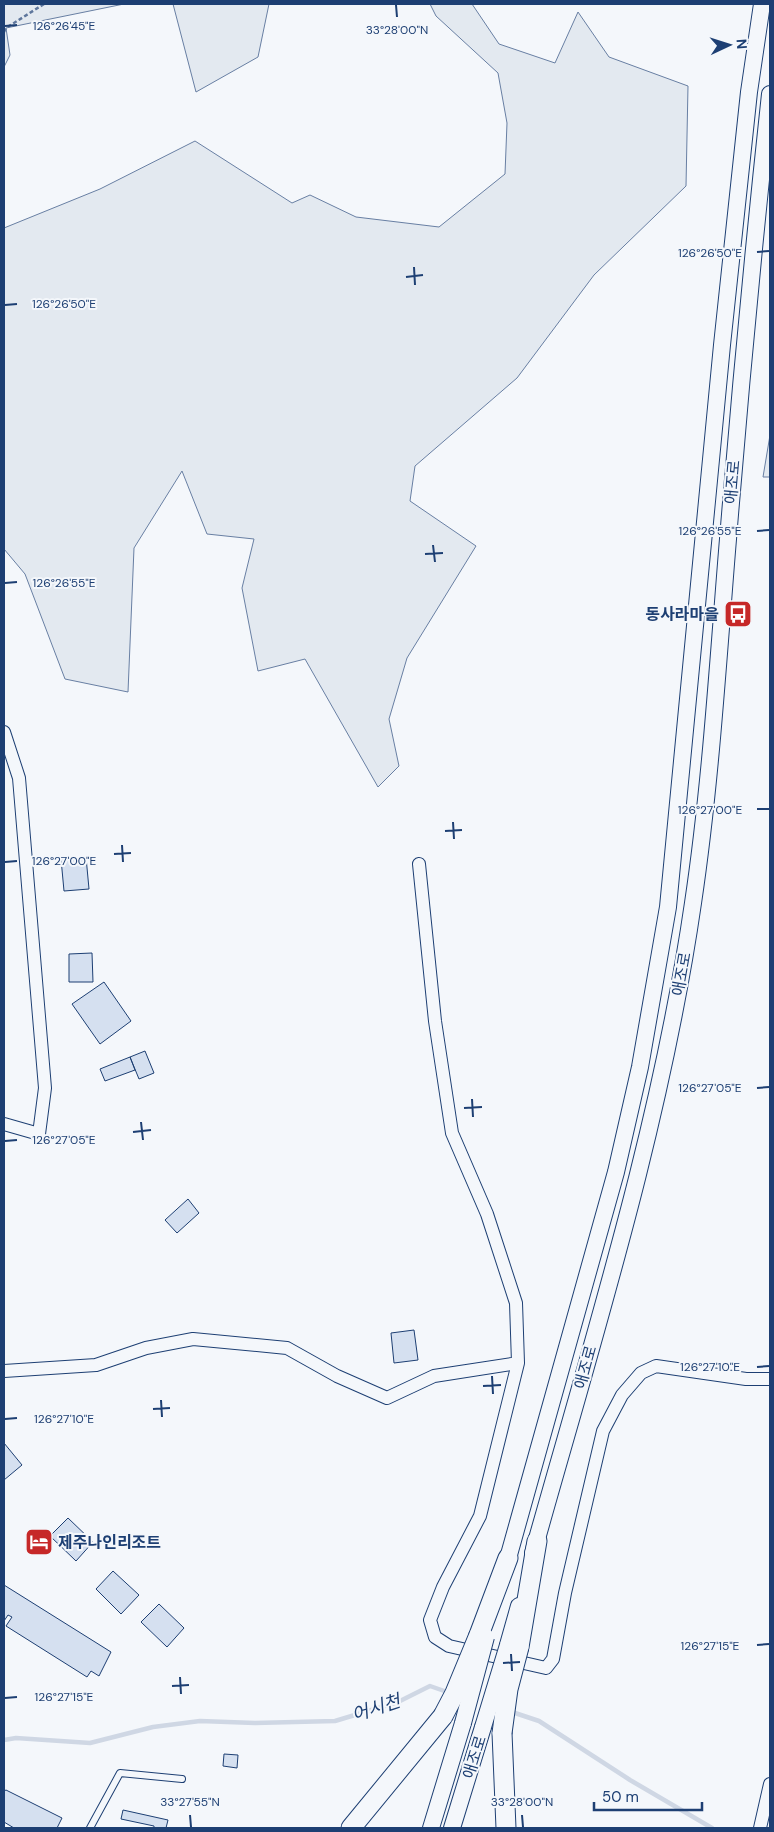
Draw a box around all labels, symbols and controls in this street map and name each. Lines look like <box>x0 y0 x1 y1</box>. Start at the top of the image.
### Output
text: 126°26'45"E <box>33 18 96 34</box>
north arrow <box>704 20 754 70</box>
text: 33°28'00"N <box>366 22 428 38</box>
text: N <box>733 38 751 50</box>
text: 126°26'50"E <box>678 245 742 261</box>
text: 126°26'50"E <box>32 296 96 312</box>
street label: 애조로 <box>720 459 745 505</box>
text: 126°26'55"E <box>678 523 742 539</box>
text: 126°26'55"E <box>32 575 96 591</box>
bus stop icon: 동사라마을 <box>723 599 753 629</box>
place label: 동사라마을 <box>645 604 719 625</box>
text: 126°27'00"E <box>678 802 742 818</box>
text: 126°27'00"E <box>32 853 96 869</box>
street label: 애조로 <box>667 950 696 998</box>
text: 126°27'05"E <box>678 1080 742 1096</box>
text: 126°27'05"E <box>32 1132 96 1148</box>
street label: 애조로 <box>570 1343 601 1391</box>
text: 126°27'10"E <box>680 1359 740 1375</box>
text: 126°27'10"E <box>34 1411 94 1427</box>
hotel icon: 제주나인리조트 <box>24 1527 54 1557</box>
place label: 제주나인리조트 <box>58 1532 161 1553</box>
text: 126°27'15"E <box>681 1638 740 1654</box>
water label: 어시천 <box>349 1688 406 1727</box>
text: 126°27'15"E <box>35 1689 94 1705</box>
street label: 애조로 <box>458 1733 491 1781</box>
scale bar <box>594 1780 702 1812</box>
text: 50 m <box>602 1787 639 1807</box>
text: 33°27'55"N <box>160 1794 220 1810</box>
text: 33°28'00"N <box>491 1794 553 1810</box>

